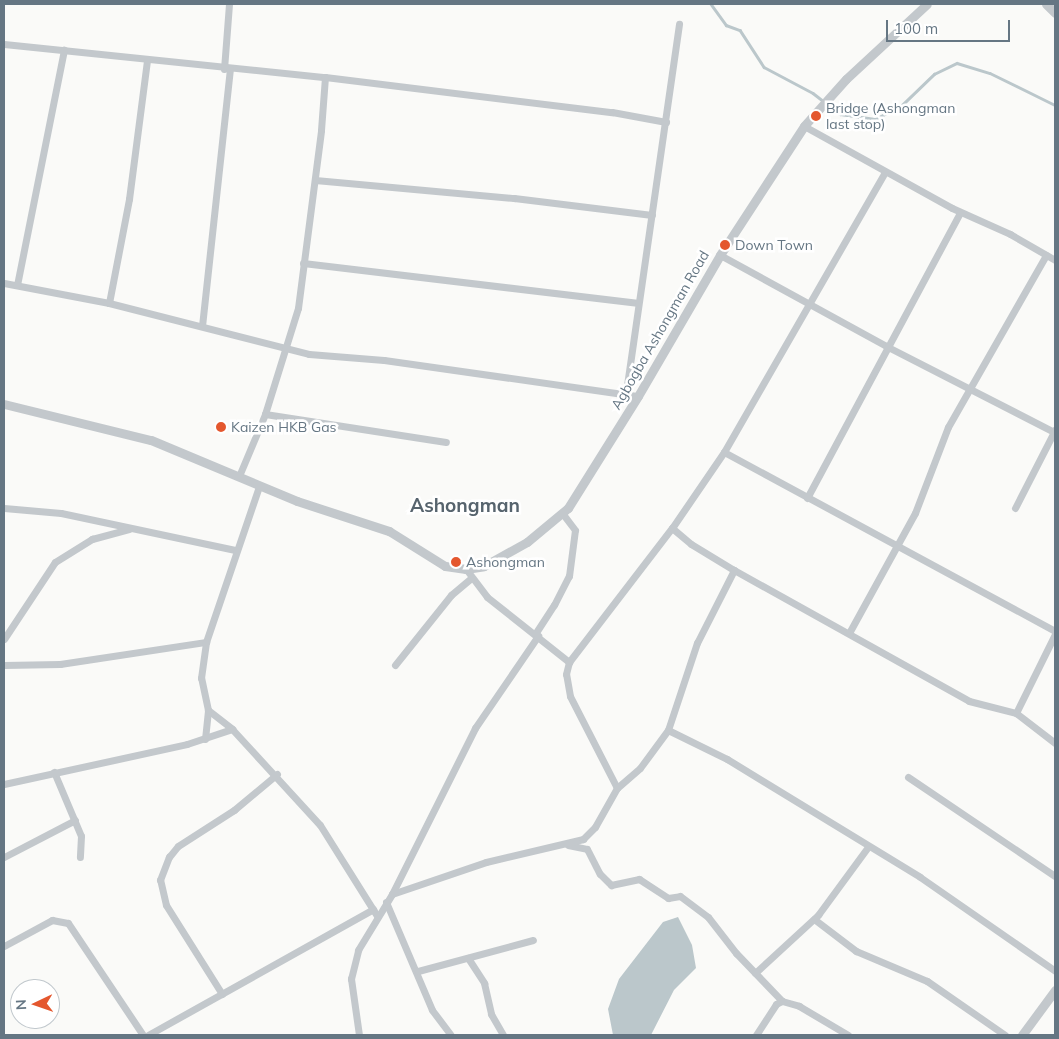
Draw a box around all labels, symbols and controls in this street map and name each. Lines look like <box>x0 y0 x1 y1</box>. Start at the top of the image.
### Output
scale bar <box>889 10 1013 42</box>
text: 100 m <box>894 19 938 38</box>
place label: Bridge (Ashongman last stop) <box>826 100 955 132</box>
marker: Bridge (Ashongman last stop) <box>810 110 822 122</box>
place label: Down Town <box>735 237 813 253</box>
marker: Down Town <box>719 239 731 251</box>
street label: Agbogba Ashongman Road <box>608 248 712 412</box>
place label: Kaizen HKB Gas <box>231 419 337 435</box>
marker: Kaizen HKB Gas <box>215 421 227 433</box>
district label: Ashongman <box>410 495 520 517</box>
place label: Ashongman <box>466 554 545 570</box>
marker: Ashongman <box>450 556 462 568</box>
north arrow <box>10 979 60 1029</box>
text: N <box>12 999 30 1010</box>

